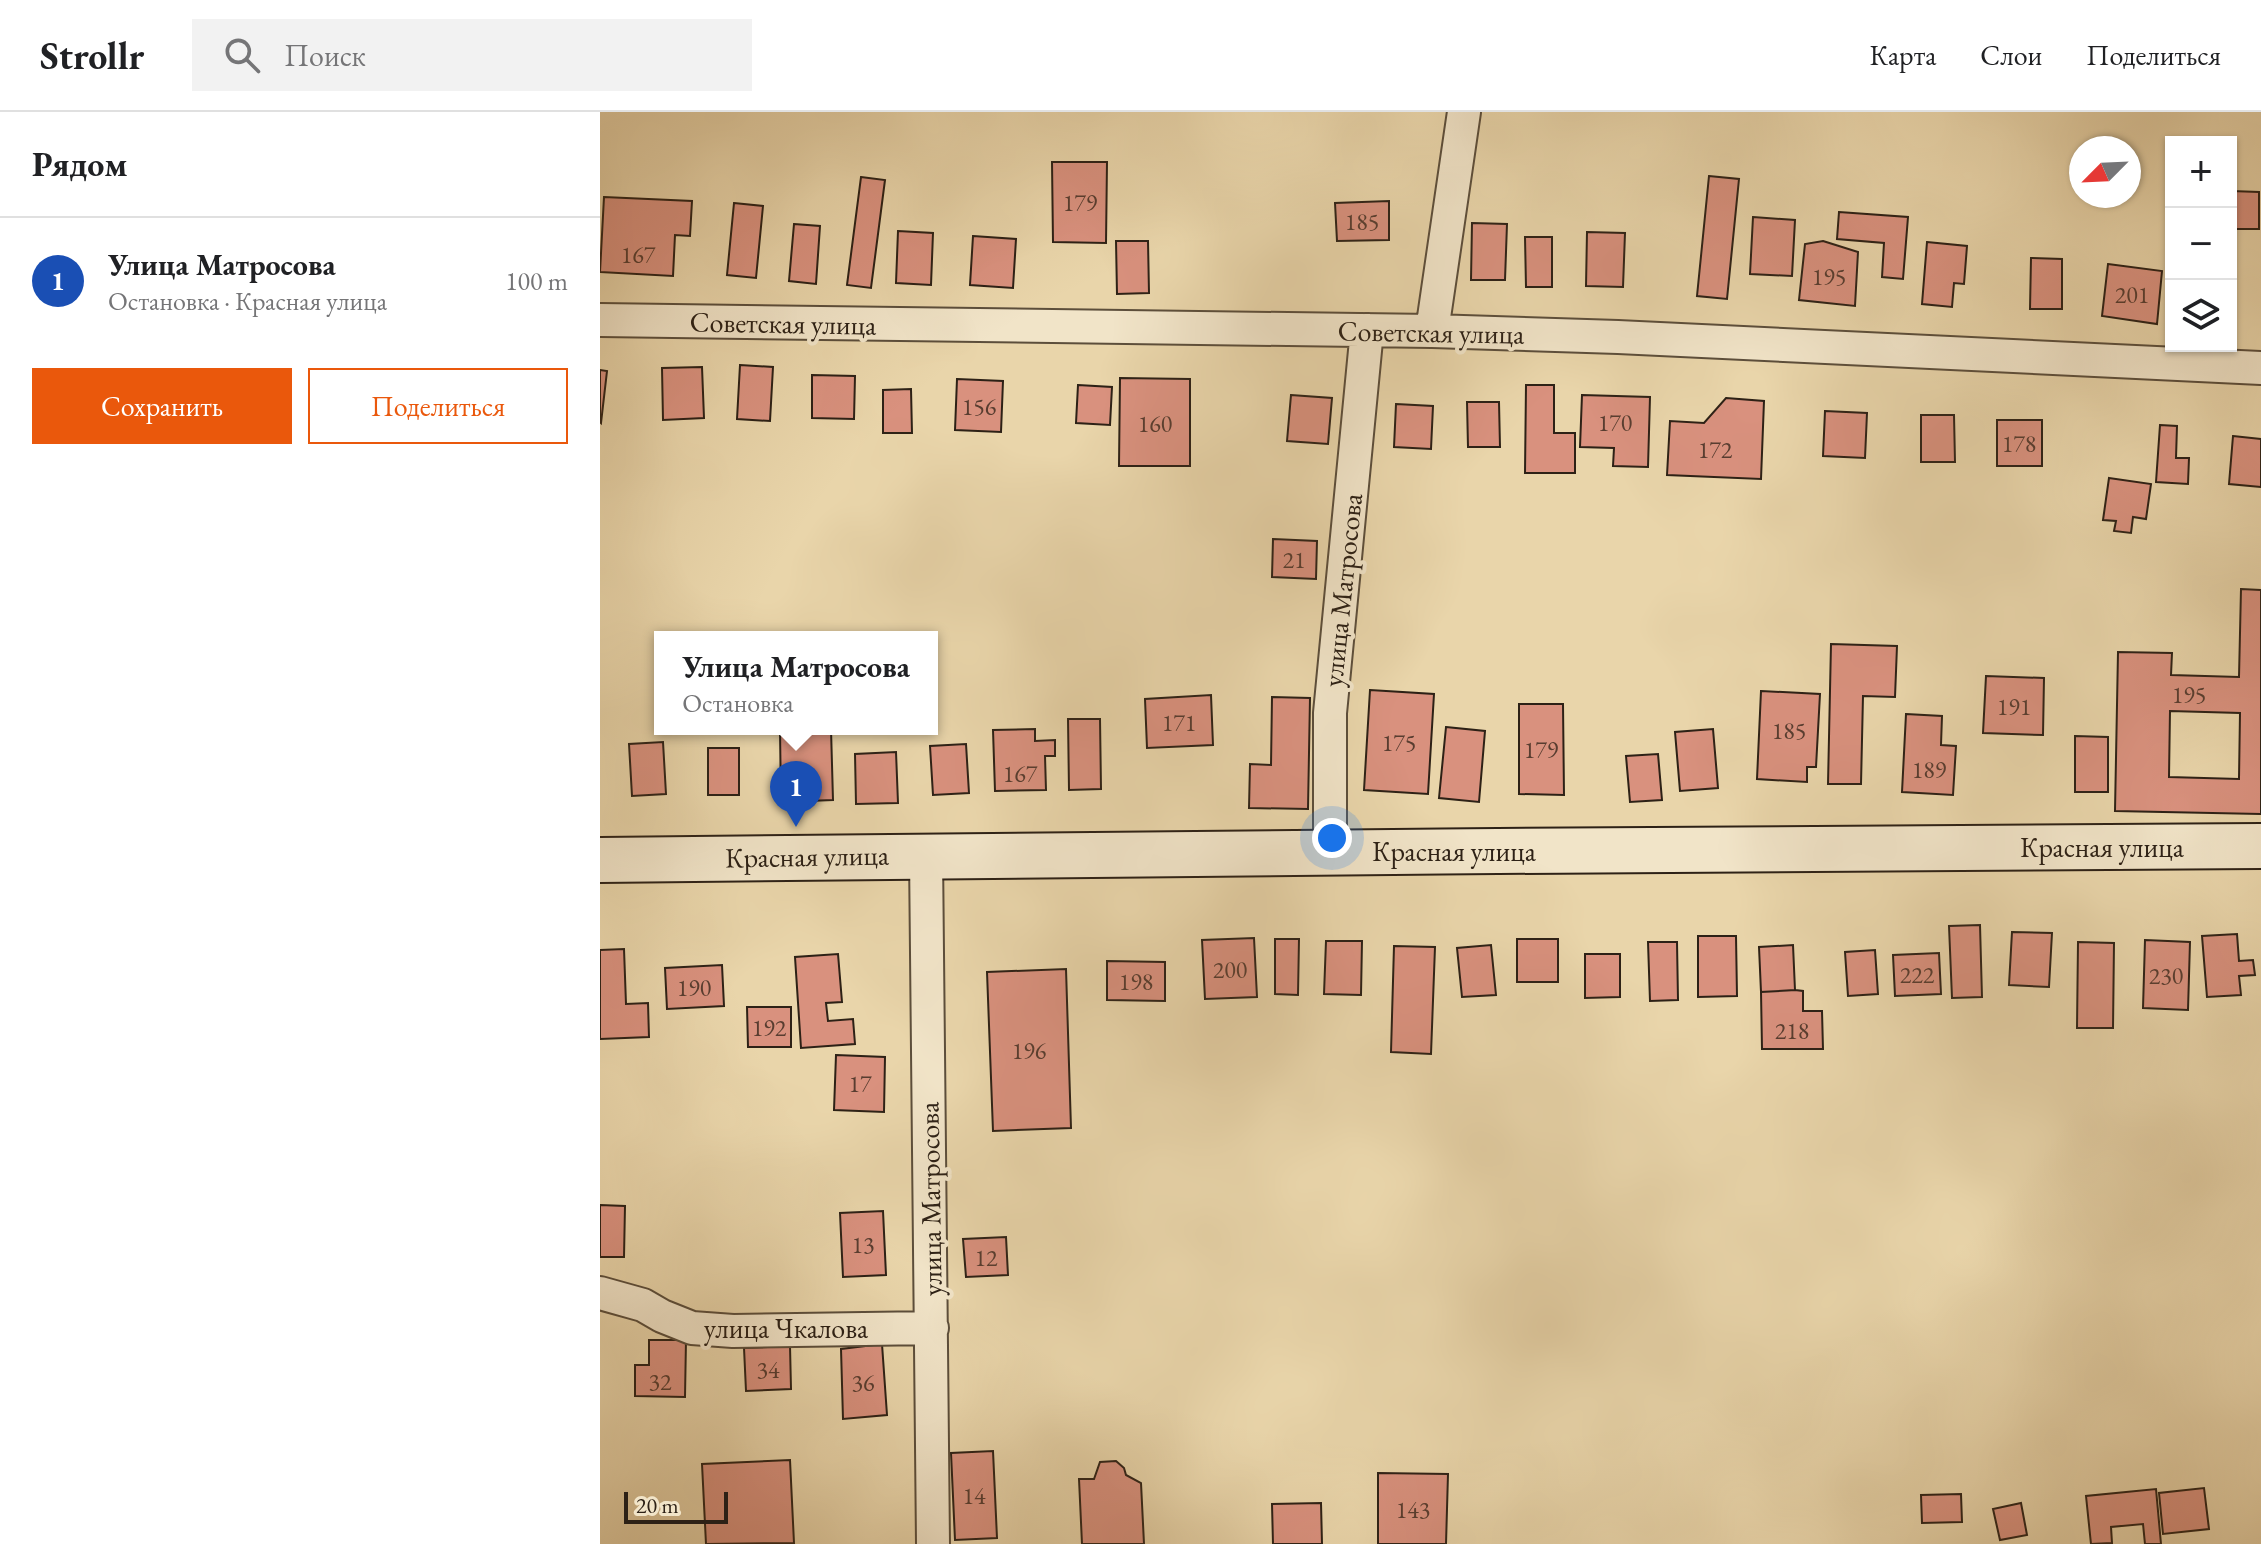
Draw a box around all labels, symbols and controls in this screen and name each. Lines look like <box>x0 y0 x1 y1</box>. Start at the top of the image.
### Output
search box <box>192 19 752 91</box>
text: Strollr <box>40 31 144 80</box>
icon: search <box>220 33 264 77</box>
text: Поиск <box>284 36 366 75</box>
text: Карта <box>1869 37 1936 73</box>
text: Слои <box>1980 37 2042 73</box>
text: Поделиться <box>2086 37 2221 73</box>
north arrow <box>2069 136 2141 208</box>
map controls <box>2165 136 2237 352</box>
button: + <box>2165 136 2237 208</box>
text: Рядом <box>32 142 127 186</box>
house number: 179 <box>1063 187 1098 218</box>
house number: 185 <box>1345 206 1379 237</box>
button: − <box>2165 208 2237 280</box>
house number: 167 <box>621 239 656 270</box>
text: Улица Матросова <box>108 245 336 284</box>
house number: 195 <box>1812 261 1846 292</box>
text: 1 <box>51 264 65 298</box>
text: 100 m <box>505 264 568 298</box>
house number: 201 <box>2115 279 2149 310</box>
button: layers <box>2165 280 2237 352</box>
text: Остановка · Красная улица <box>108 284 387 318</box>
street label: Советская улица <box>689 303 877 343</box>
street label: Советская улица <box>1337 312 1525 352</box>
button: Сохранить <box>32 368 292 444</box>
button: Поделиться <box>308 368 568 444</box>
house number: 156 <box>962 391 996 422</box>
house number: 170 <box>1598 407 1632 438</box>
house number: 160 <box>1138 408 1172 439</box>
house number: 178 <box>2002 428 2036 459</box>
house number: 172 <box>1698 434 1733 465</box>
street label: улица Матросова <box>1314 491 1370 689</box>
house number: 21 <box>1282 544 1306 575</box>
popup <box>654 631 938 735</box>
text: Улица Матросова <box>682 647 910 686</box>
house number: 195 <box>2172 679 2206 710</box>
text: Остановка <box>682 686 794 720</box>
house number: 191 <box>1997 691 2031 722</box>
house number: 171 <box>1162 707 1196 738</box>
house number: 185 <box>1772 715 1806 746</box>
house number: 175 <box>1382 727 1416 758</box>
house number: 179 <box>1524 734 1559 765</box>
house number: 189 <box>1912 754 1947 785</box>
house number: 167 <box>1003 758 1038 789</box>
pin: 1 <box>770 761 822 827</box>
your location <box>1312 818 1352 858</box>
street label: Красная улица <box>2020 829 2185 865</box>
street label: Красная улица <box>1372 833 1537 869</box>
street label: Красная улица <box>725 837 890 875</box>
house number: 200 <box>1213 954 1247 985</box>
house number: 222 <box>1900 959 1935 990</box>
house number: 230 <box>2149 960 2183 991</box>
house number: 198 <box>1119 966 1153 997</box>
house number: 190 <box>677 972 711 1003</box>
house number: 192 <box>752 1012 787 1043</box>
house number: 218 <box>1775 1015 1809 1046</box>
house number: 196 <box>1012 1035 1046 1066</box>
house number: 17 <box>848 1068 872 1099</box>
street label: улица Матросова <box>910 1101 950 1297</box>
house number: 13 <box>851 1229 875 1260</box>
house number: 12 <box>974 1242 998 1273</box>
street label: улица Чкалова <box>704 1310 869 1346</box>
house number: 34 <box>756 1354 780 1385</box>
house number: 32 <box>648 1366 672 1397</box>
house number: 36 <box>851 1367 875 1398</box>
house number: 14 <box>962 1480 986 1511</box>
scale bar <box>624 1488 728 1524</box>
text: 20 m <box>636 1491 679 1520</box>
house number: 143 <box>1396 1494 1430 1525</box>

